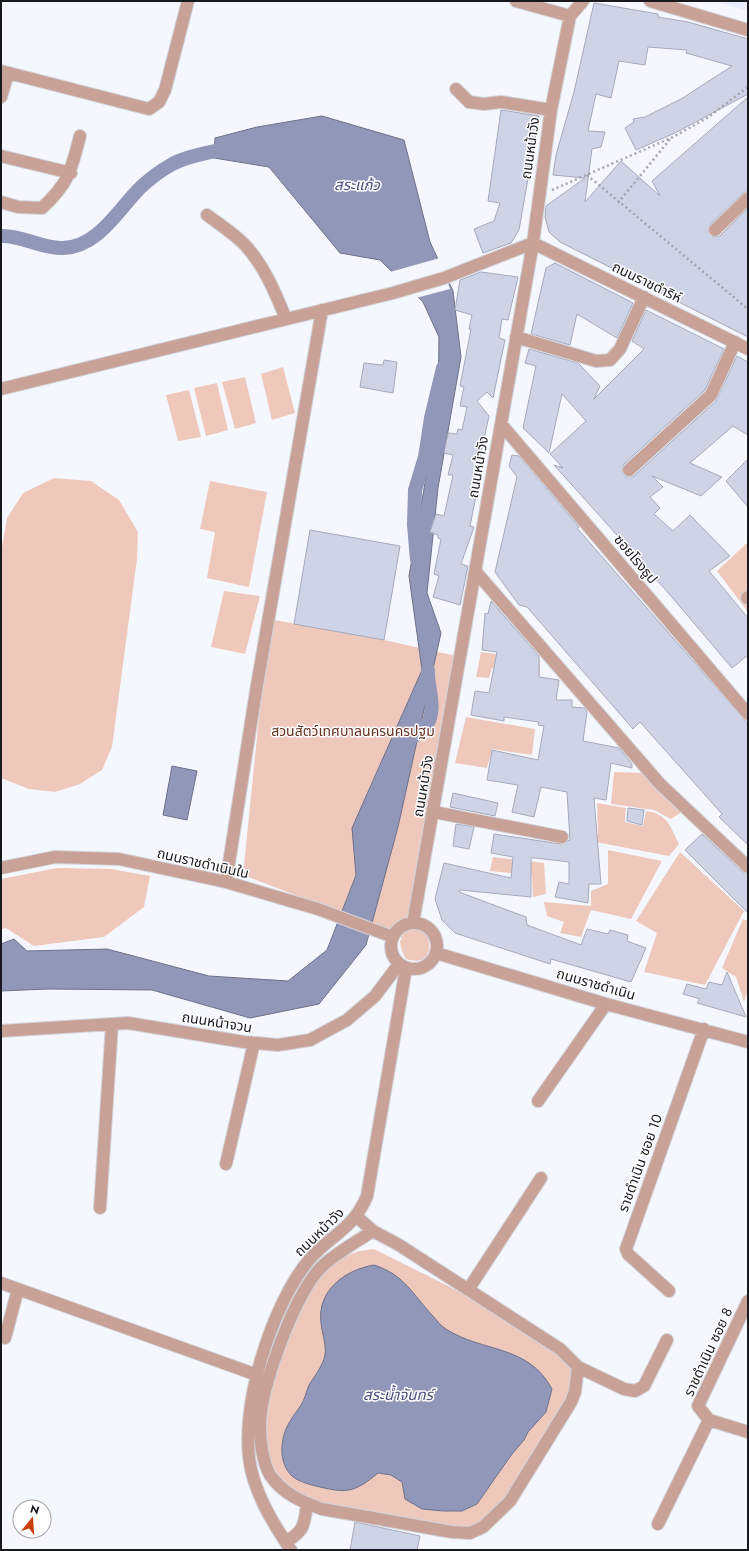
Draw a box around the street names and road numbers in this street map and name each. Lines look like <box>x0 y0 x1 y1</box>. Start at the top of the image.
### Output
street label: ถนนหน้าวัง <box>516 116 544 180</box>
street label: ถนนราชดำริห์ <box>609 257 685 308</box>
street label: ถนนหน้าวัง <box>463 434 493 500</box>
street label: ซอยโรงธูป <box>609 530 663 588</box>
street label: ถนนหน้าวัง <box>408 753 438 819</box>
street label: ถนนราชดำเนินใน <box>155 843 251 883</box>
street label: ถนนราชดำเนิน <box>554 963 638 1005</box>
street label: ถนนหน้าจวน <box>180 1007 254 1037</box>
street label: ราชดำเนิน ซอย 10 <box>613 1111 667 1215</box>
street label: ถนนหน้าวัง <box>290 1203 348 1261</box>
street label: ราชดำเนิน ซอย 8 <box>679 1304 737 1400</box>

